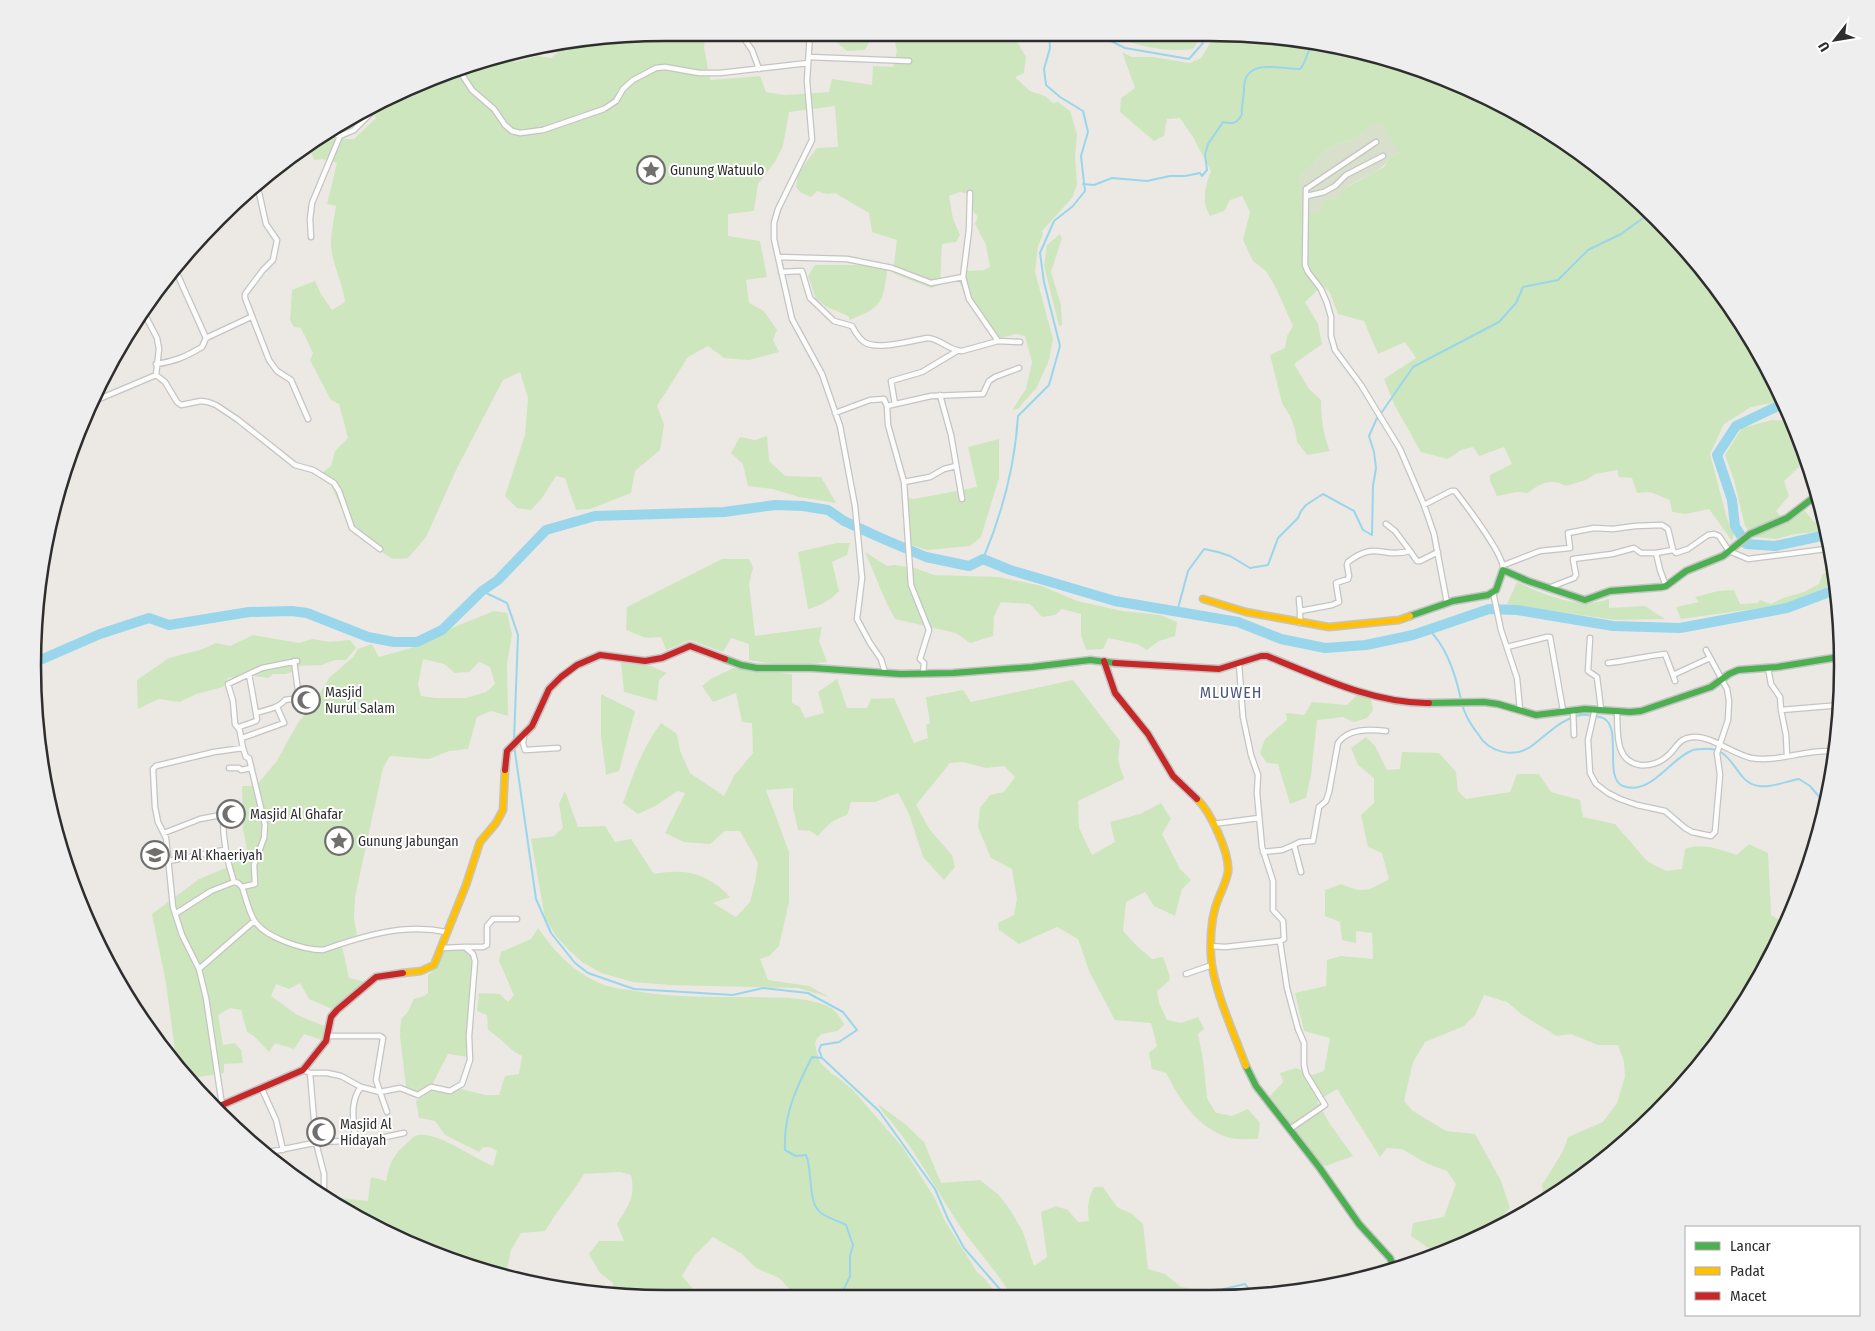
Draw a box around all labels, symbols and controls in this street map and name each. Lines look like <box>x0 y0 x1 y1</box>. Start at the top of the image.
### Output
north arrow <box>1810 15 1860 65</box>
text: U <box>1815 39 1834 54</box>
place icon: Gunung Watuulo <box>636 155 666 185</box>
place label: Gunung Watuulo <box>670 162 764 179</box>
district label: MLUWEH <box>1200 683 1262 702</box>
place label: Masjid Nurul Salam <box>325 684 395 717</box>
mosque icon: Masjid Nurul Salam <box>291 685 321 715</box>
mosque icon: Masjid Al Ghafar <box>216 799 246 829</box>
place label: Masjid Al Ghafar <box>250 806 343 823</box>
place icon: Gunung Jabungan <box>324 826 354 856</box>
place label: Gunung Jabungan <box>358 833 459 850</box>
school or university icon: MI Al Khaeriyah <box>140 840 170 870</box>
place label: MI Al Khaeriyah <box>174 847 263 864</box>
place label: Masjid Al Hidayah <box>340 1116 392 1149</box>
mosque icon: Masjid Al Hidayah <box>306 1117 336 1147</box>
legend <box>1685 1226 1860 1316</box>
text: Lancar <box>1730 1237 1771 1255</box>
text: Padat <box>1730 1262 1765 1280</box>
text: Macet <box>1730 1287 1767 1305</box>

